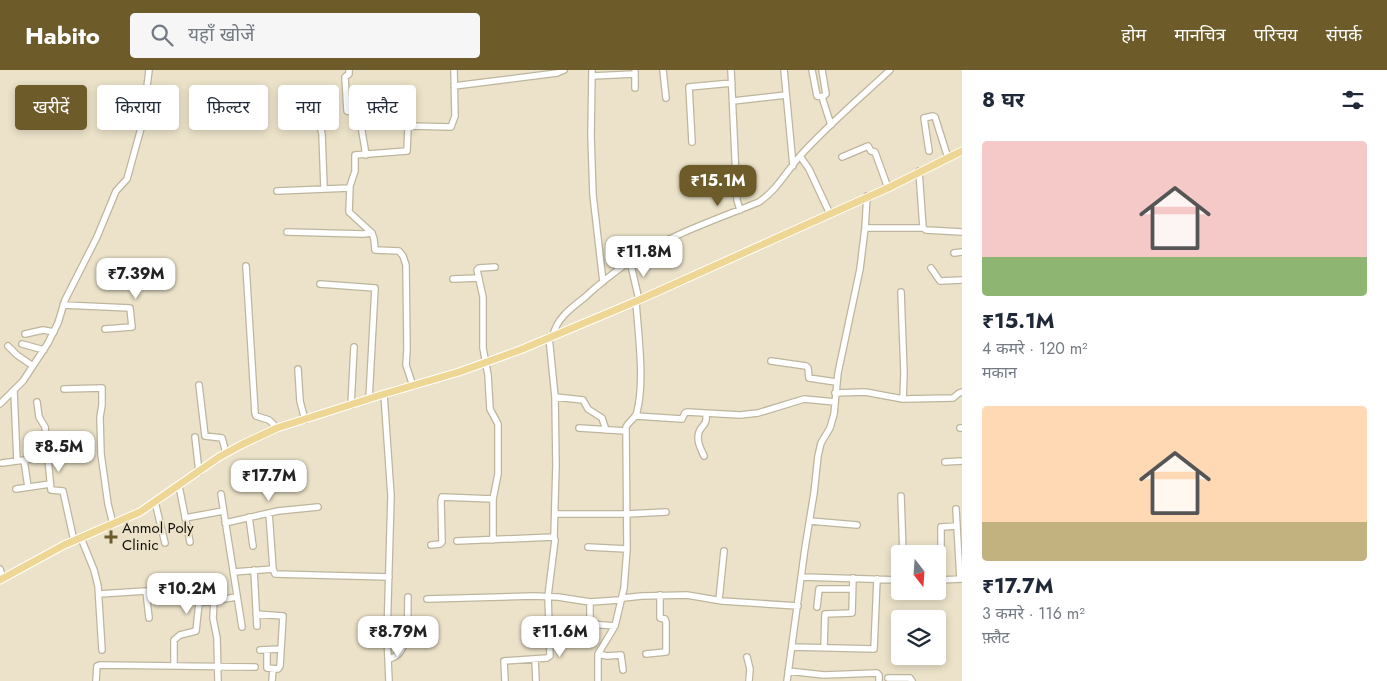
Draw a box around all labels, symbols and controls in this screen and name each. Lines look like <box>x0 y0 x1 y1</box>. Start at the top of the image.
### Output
search box <box>130 13 480 58</box>
text: Habito <box>25 18 100 53</box>
icon: search <box>148 21 176 49</box>
text: यहाँ खोजें <box>188 21 254 48</box>
text: होम <box>1121 22 1146 48</box>
text: मानचित्र <box>1174 22 1226 48</box>
text: परिचय <box>1254 22 1298 48</box>
text: संपर्क <box>1326 22 1362 48</box>
chip: खरीदें <box>15 85 87 130</box>
chip: किराया <box>97 85 179 130</box>
chip: फ़िल्टर <box>189 85 268 130</box>
chip: नया <box>278 85 339 130</box>
chip: फ़्लैट <box>349 85 416 130</box>
text: 8 घर <box>982 85 1024 115</box>
icon: filters <box>1339 86 1367 114</box>
pin: ₹15.1M <box>677 164 759 207</box>
text: ₹15.1M <box>690 169 746 192</box>
icon: home <box>1130 173 1220 263</box>
pin: ₹11.8M <box>603 236 685 278</box>
text: ₹11.8M <box>617 240 671 263</box>
pin: ₹7.39M <box>95 258 177 300</box>
text: ₹7.39M <box>107 262 165 285</box>
text: ₹15.1M <box>982 306 1054 336</box>
text: 4 कमरे · 120 m² <box>982 337 1088 360</box>
text: मकान <box>982 361 1017 384</box>
pin: ₹8.5M <box>24 430 94 473</box>
text: ₹8.5M <box>35 435 83 458</box>
icon: home <box>1130 438 1220 528</box>
pin: ₹17.7M <box>228 460 310 502</box>
text: ₹17.7M <box>242 464 296 487</box>
place label: Anmol Poly Clinic <box>122 517 194 556</box>
marker: Anmol Poly Clinic <box>104 530 118 544</box>
north arrow <box>891 545 946 600</box>
map controls <box>891 545 946 665</box>
text: ₹17.7M <box>982 571 1053 601</box>
pin: ₹10.2M <box>146 572 228 615</box>
text: ₹10.2M <box>158 577 216 600</box>
text: 3 कमरे · 116 m² <box>982 602 1085 625</box>
button: layers <box>891 610 946 665</box>
pin: ₹8.79M <box>357 616 439 658</box>
pin: ₹11.6M <box>519 616 601 658</box>
text: ₹8.79M <box>369 620 427 643</box>
text: ₹11.6M <box>532 620 588 643</box>
text: फ़्लैट <box>982 626 1010 649</box>

